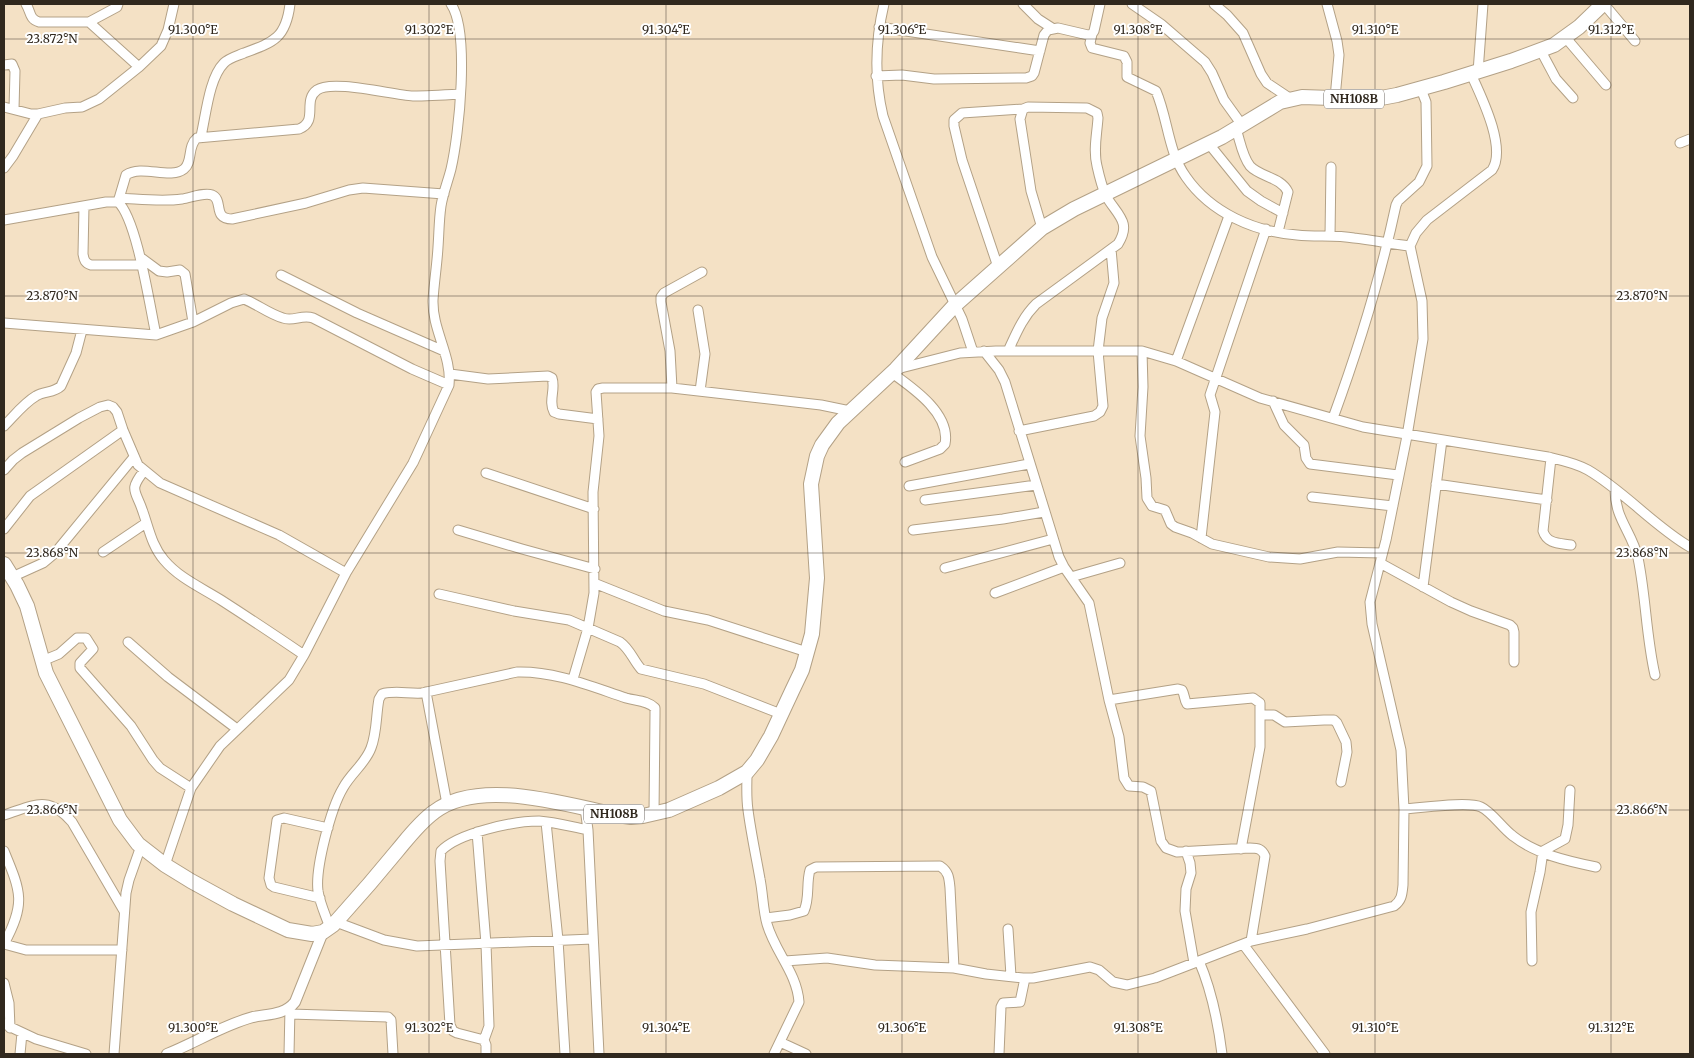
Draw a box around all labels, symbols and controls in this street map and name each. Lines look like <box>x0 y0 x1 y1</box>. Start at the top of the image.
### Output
text: 91.300°E <box>168 22 218 37</box>
text: 91.302°E <box>405 22 454 37</box>
text: 91.304°E <box>642 22 690 37</box>
text: 91.306°E <box>878 22 927 37</box>
text: 91.308°E <box>1113 22 1163 37</box>
text: 91.310°E <box>1352 22 1399 37</box>
text: 91.312°E <box>1588 22 1634 37</box>
text: 23.872°N <box>27 31 78 46</box>
road number: NH108B <box>1324 90 1384 108</box>
text: 23.870°N <box>26 288 78 303</box>
text: 23.870°N <box>1616 288 1668 303</box>
text: 23.868°N <box>26 545 79 560</box>
text: 23.868°N <box>1616 545 1669 560</box>
text: 23.866°N <box>26 802 78 817</box>
text: 23.866°N <box>1616 802 1668 817</box>
road number: NH108B <box>584 804 644 824</box>
text: 91.300°E <box>168 1020 218 1035</box>
text: 91.302°E <box>405 1020 454 1035</box>
text: 91.304°E <box>642 1020 690 1035</box>
text: 91.306°E <box>878 1020 927 1035</box>
text: 91.308°E <box>1113 1020 1163 1035</box>
text: 91.310°E <box>1352 1020 1399 1035</box>
text: 91.312°E <box>1588 1020 1634 1035</box>

